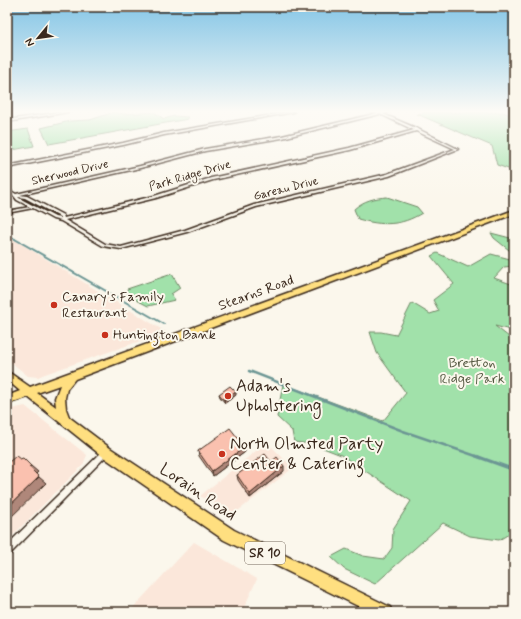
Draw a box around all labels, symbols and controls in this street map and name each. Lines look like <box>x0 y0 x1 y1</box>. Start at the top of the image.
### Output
north arrow <box>18 18 58 58</box>
text: N <box>22 36 38 49</box>
street label: Sherwood Drive <box>30 156 110 190</box>
street label: Park Ridge Drive <box>147 157 233 195</box>
street label: Gareau Drive <box>252 173 321 205</box>
street label: Stearns Road <box>216 271 296 315</box>
place label: Canary's Family Restaurant <box>62 288 164 322</box>
marker: Canary's Family Restaurant <box>49 300 59 310</box>
place label: Huntington Bank <box>113 326 216 346</box>
marker: Huntington Bank <box>100 330 110 340</box>
park label: Bretton Ridge Park <box>439 354 505 389</box>
place label: Adam's Upholstering <box>236 375 322 419</box>
marker: Adam's Upholstering <box>223 391 233 401</box>
place label: North Olmsted Party Center & Catering <box>230 433 383 478</box>
marker: North Olmsted Party Center & Catering <box>217 449 227 459</box>
street label: Lorain Road <box>155 458 241 526</box>
road number: SR 10 <box>245 542 285 564</box>

